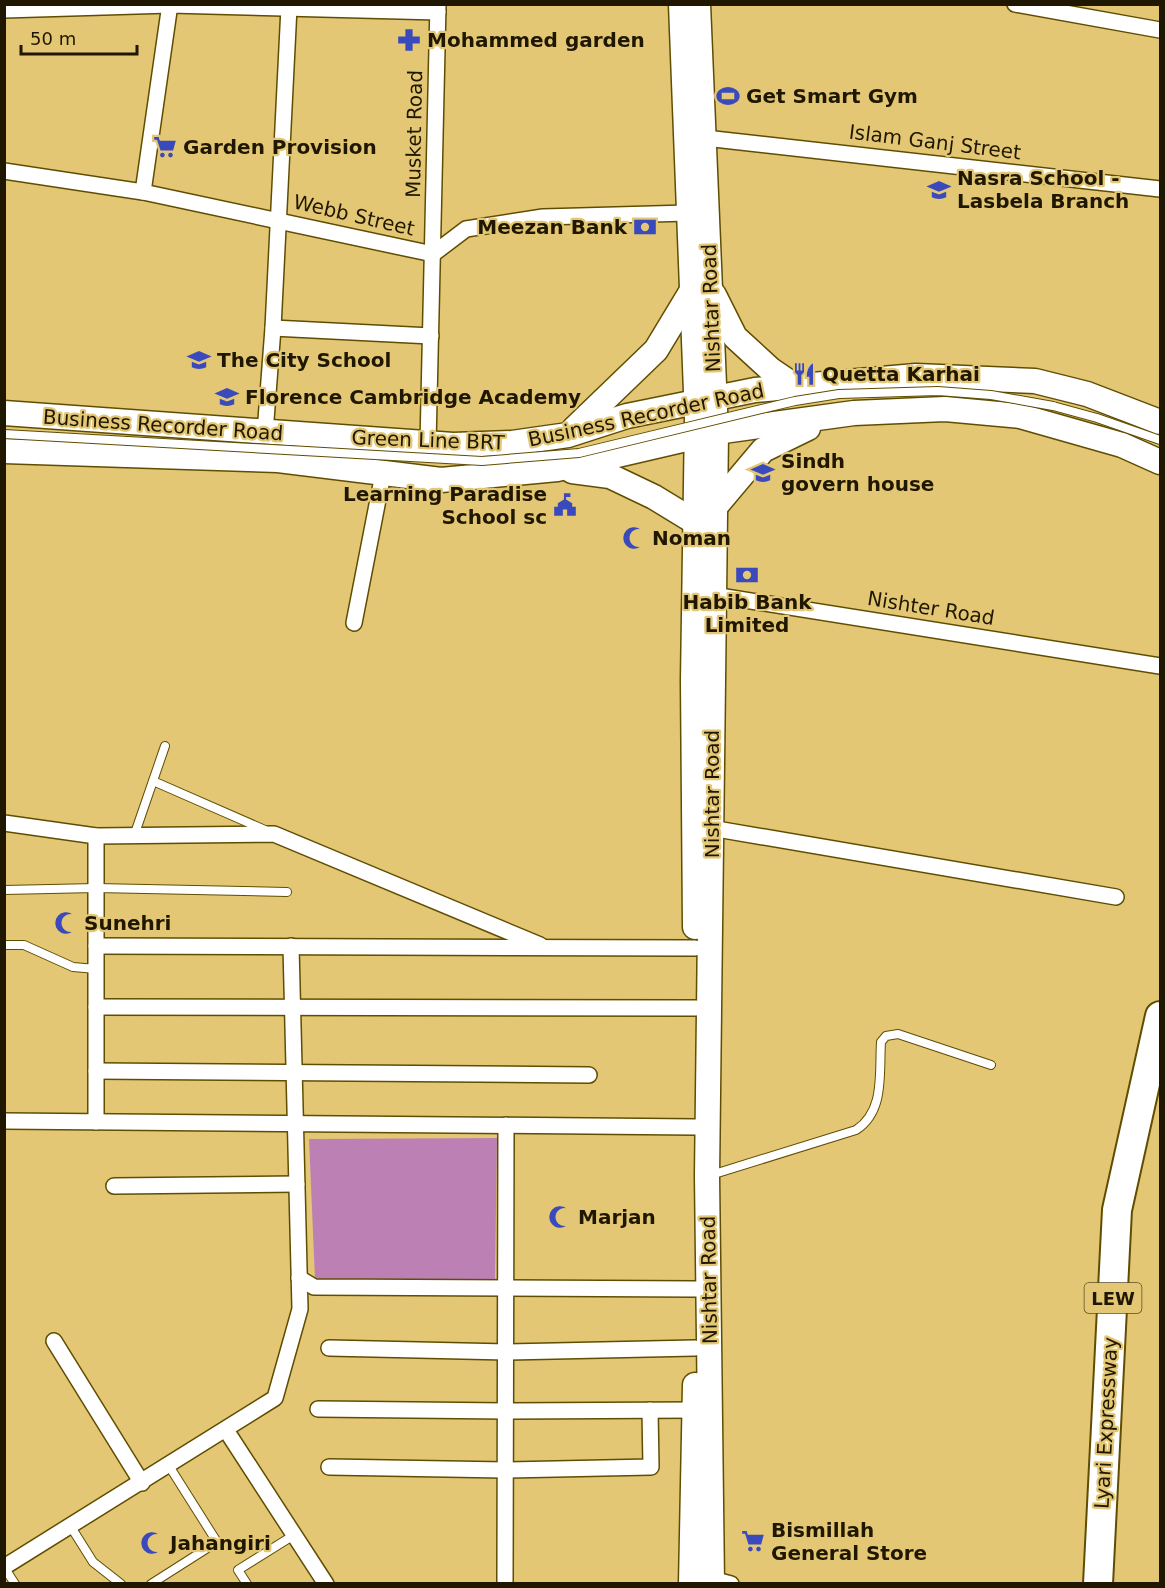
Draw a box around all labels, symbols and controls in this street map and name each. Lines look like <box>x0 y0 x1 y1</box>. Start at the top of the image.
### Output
scale bar <box>21 18 136 56</box>
pharmacy icon: Mohammed garden <box>396 27 422 53</box>
text: 50 m <box>30 28 76 49</box>
place label: Mohammed garden <box>427 28 645 52</box>
street label: Musket Road <box>401 70 427 198</box>
sports icon: Get Smart Gym <box>715 83 741 109</box>
place label: Get Smart Gym <box>746 84 918 108</box>
street label: Islam Ganj Street <box>848 120 1023 164</box>
supermarket icon: Garden Provision <box>152 134 178 160</box>
place label: Garden Provision <box>183 135 377 159</box>
place label: Nasra School - Lasbela Branch <box>957 166 1129 213</box>
school or university icon: Nasra School - Lasbela Branch <box>926 177 952 203</box>
street label: Webb Street <box>291 189 417 241</box>
bank icon: Meezan Bank <box>632 214 658 240</box>
place label: Meezan Bank <box>477 215 628 239</box>
street label: Nishtar Road <box>697 243 725 373</box>
school or university icon: The City School <box>186 347 212 373</box>
place label: The City School <box>217 348 391 372</box>
restaurant icon: Quetta Karhai <box>791 361 817 387</box>
place label: Quetta Karhai <box>822 362 980 386</box>
street label: Business Recorder Road <box>526 378 766 452</box>
school or university icon: Florence Cambridge Academy <box>214 384 240 410</box>
place label: Florence Cambridge Academy <box>245 385 581 409</box>
street label: Business Recorder Road <box>42 405 284 445</box>
street label: Green Line BRT <box>351 425 506 455</box>
place label: Sindh govern house <box>781 449 934 496</box>
school or university icon: Sindh govern house <box>750 460 776 486</box>
place label: Learning Paradise School sc <box>343 482 547 529</box>
public building icon: Learning Paradise School sc <box>552 492 578 518</box>
mosque icon: Noman <box>621 525 647 551</box>
place label: Noman <box>652 526 731 550</box>
bank icon: Habib Bank Limited <box>734 562 760 588</box>
street label: Nishter Road <box>866 586 996 630</box>
place label: Habib Bank Limited <box>683 590 812 637</box>
street label: Nishtar Road <box>700 730 724 858</box>
mosque icon: Sunehri <box>53 910 79 936</box>
place label: Sunehri <box>84 911 171 935</box>
mosque icon: Marjan <box>547 1204 573 1230</box>
place label: Marjan <box>578 1205 656 1229</box>
street label: Nishtar Road <box>696 1216 722 1344</box>
road number: LEW <box>1084 1283 1142 1313</box>
street label: Lyari Expressway <box>1090 1336 1122 1510</box>
place label: Bismillah General Store <box>771 1518 927 1565</box>
supermarket icon: Bismillah General Store <box>740 1528 766 1554</box>
mosque icon: Jahangiri <box>139 1530 165 1556</box>
place label: Jahangiri <box>168 1531 271 1555</box>

